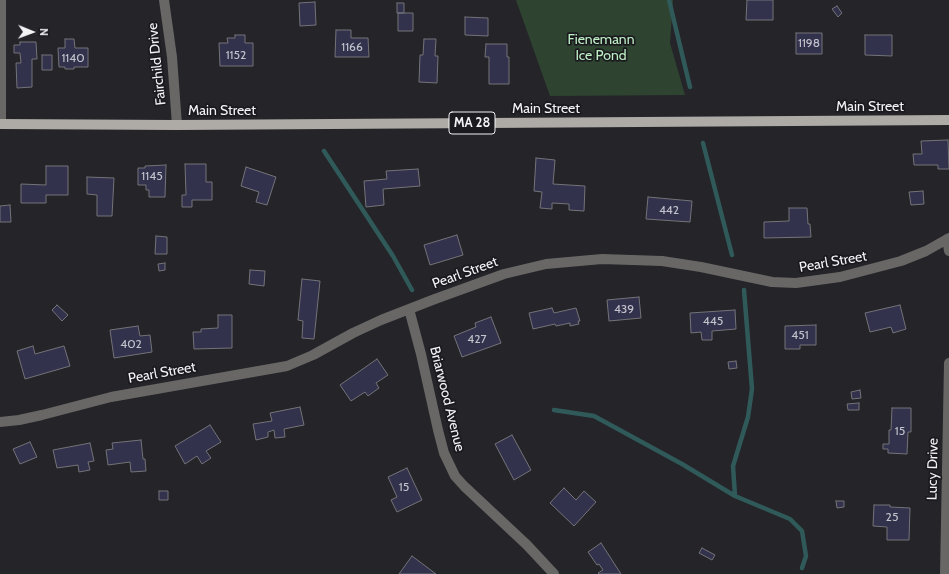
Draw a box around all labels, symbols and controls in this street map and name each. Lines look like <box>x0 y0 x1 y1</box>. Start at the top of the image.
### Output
north arrow <box>12 12 52 52</box>
street label: Fairchild Drive <box>144 22 170 106</box>
text: N <box>37 28 51 36</box>
park label: Fienemann Ice Pond <box>567 32 635 64</box>
house number: 1198 <box>798 36 820 50</box>
house number: 1166 <box>341 40 363 54</box>
house number: 1152 <box>226 48 246 62</box>
house number: 1140 <box>61 51 85 65</box>
street label: Main Street <box>836 99 904 115</box>
street label: Main Street <box>512 101 580 117</box>
street label: Main Street <box>188 103 256 119</box>
road number: MA 28 <box>449 112 495 134</box>
house number: 1145 <box>141 169 163 183</box>
house number: 442 <box>659 203 679 217</box>
street label: Pearl Street <box>798 248 868 276</box>
street label: Pearl Street <box>430 253 500 293</box>
house number: 439 <box>614 302 634 316</box>
house number: 445 <box>703 314 723 328</box>
house number: 451 <box>791 328 809 342</box>
house number: 427 <box>467 332 487 346</box>
house number: 402 <box>120 337 142 351</box>
street label: Briarwood Avenue <box>426 345 468 453</box>
street label: Pearl Street <box>127 359 197 387</box>
house number: 15 <box>895 424 905 438</box>
street label: Lucy Drive <box>924 438 942 500</box>
house number: 15 <box>399 480 409 494</box>
house number: 25 <box>886 510 898 524</box>

